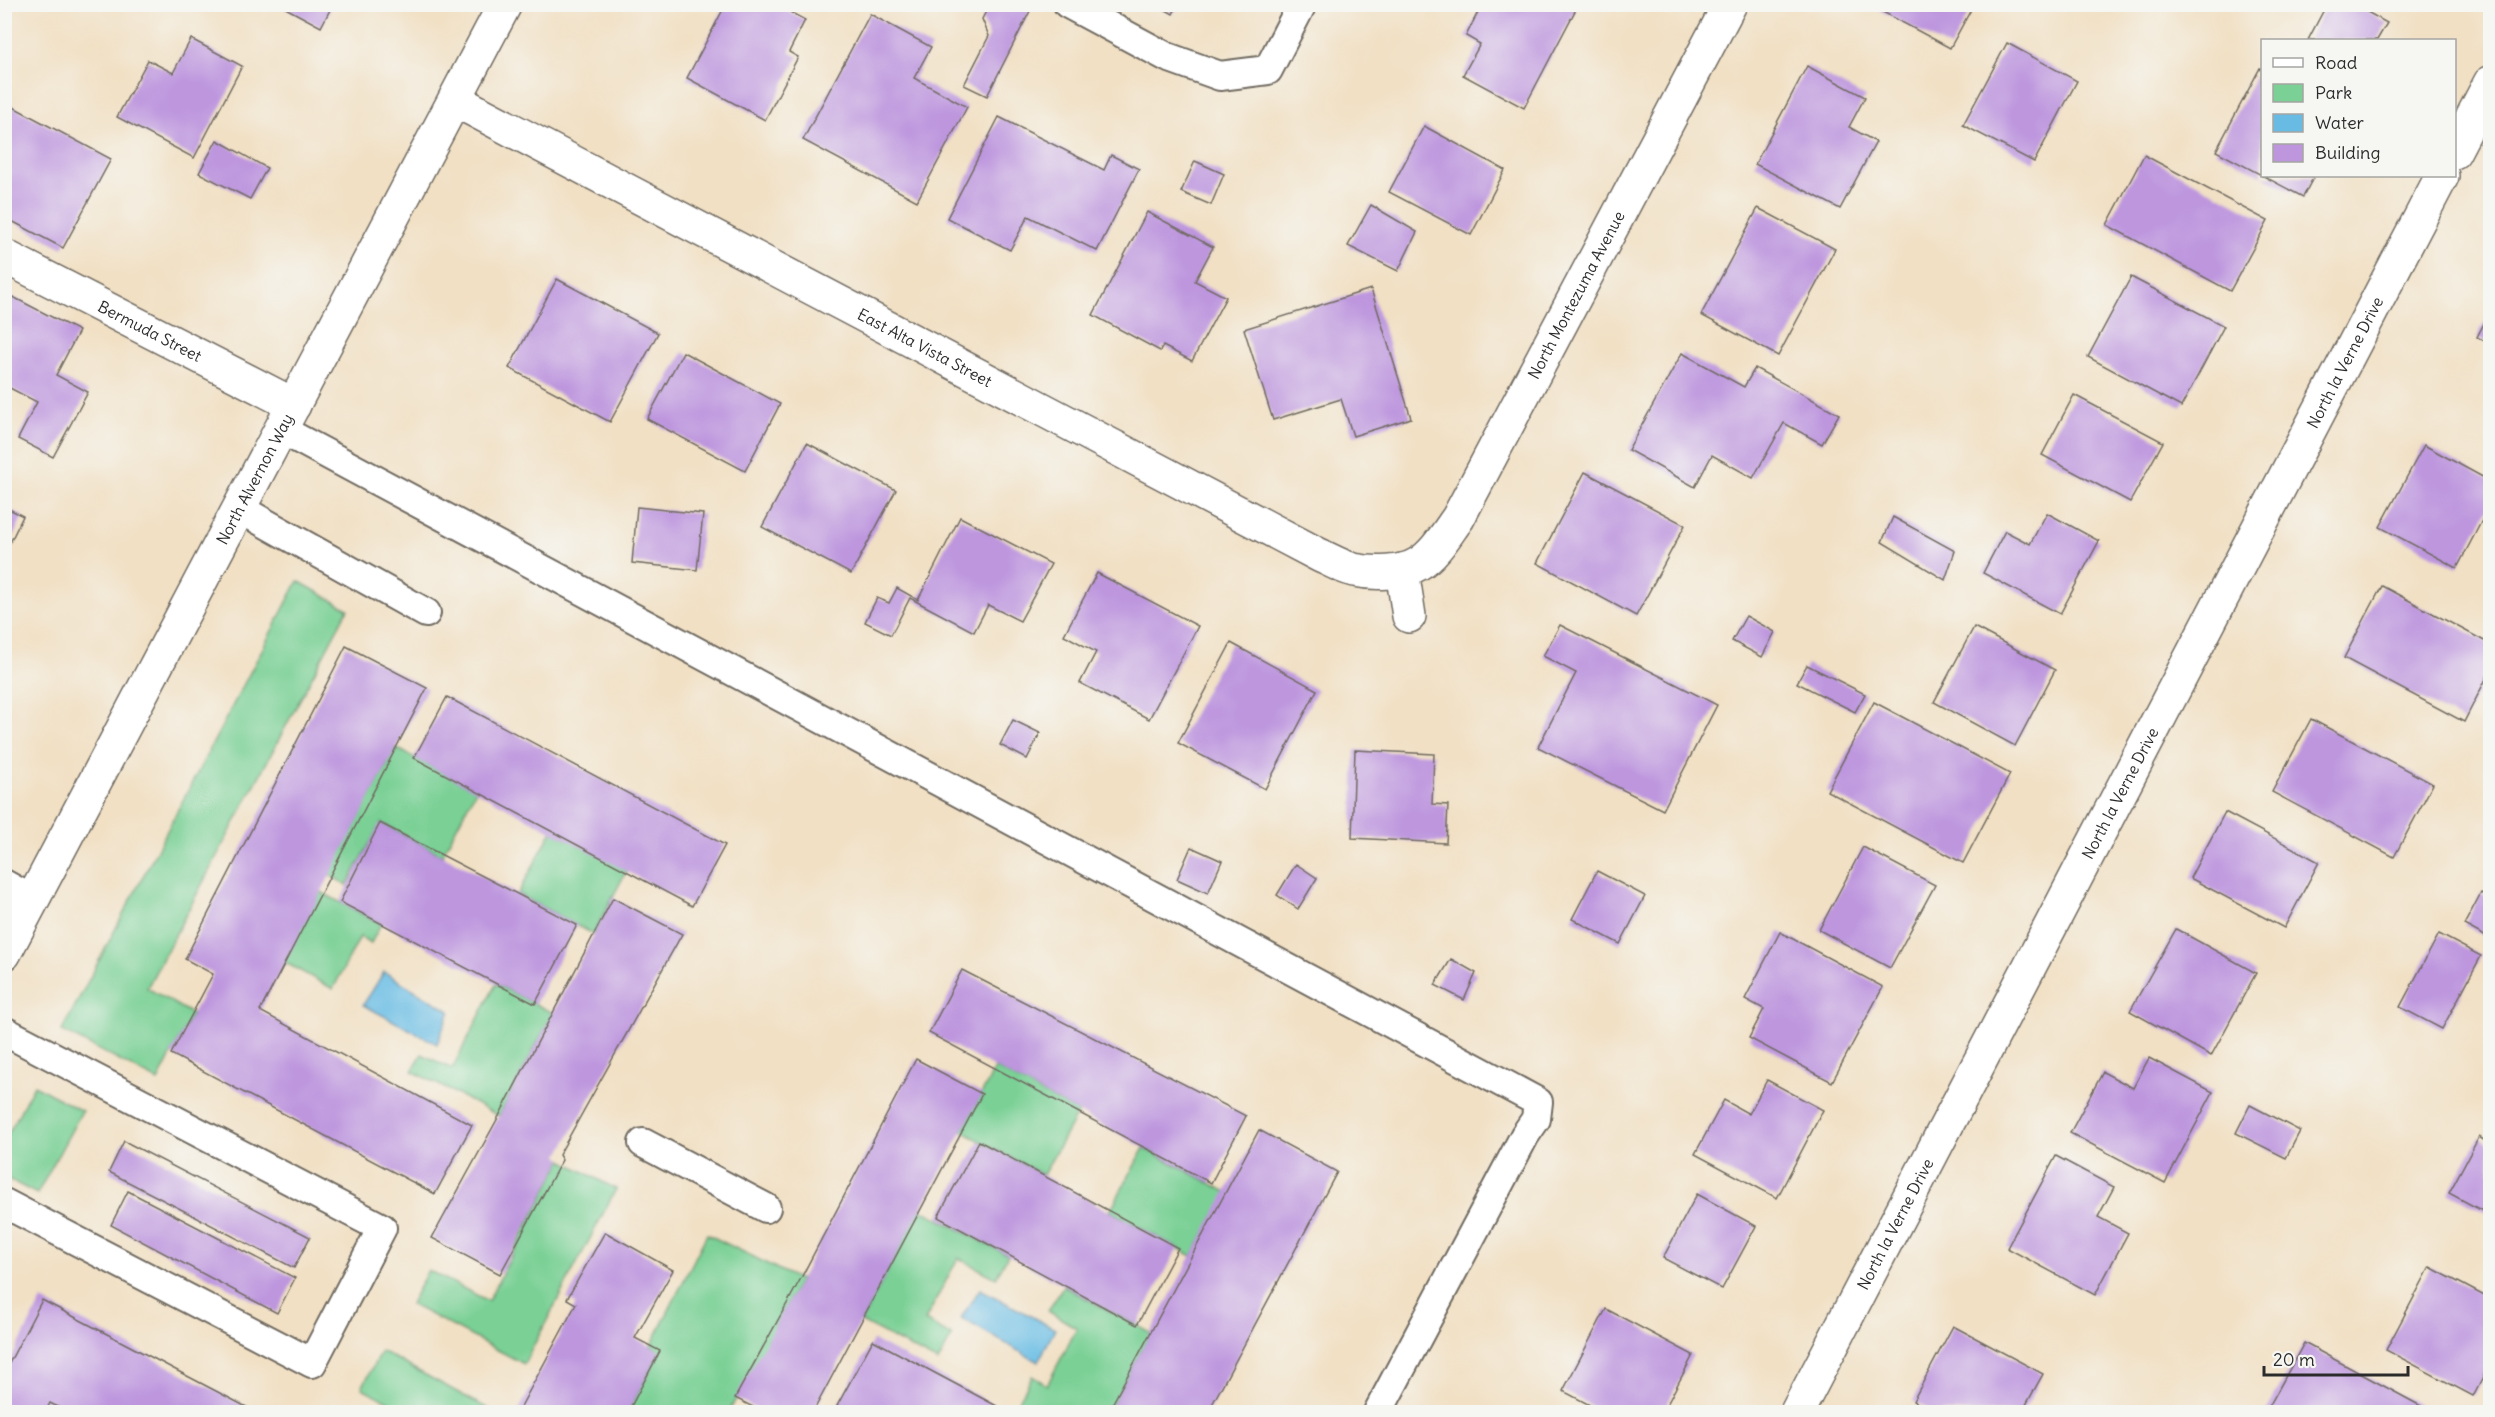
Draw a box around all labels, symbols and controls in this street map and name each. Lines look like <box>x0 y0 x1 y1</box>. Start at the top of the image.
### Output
legend <box>2261 39 2456 177</box>
text: Road <box>2315 51 2358 74</box>
text: Park <box>2315 81 2352 104</box>
text: Water <box>2315 111 2365 134</box>
text: Building <box>2315 141 2380 164</box>
street label: North Montezuma Avenue <box>1523 207 1629 382</box>
street label: North la Verne Drive <box>2302 293 2387 431</box>
street label: Bermuda Street <box>95 296 206 366</box>
street label: East Alta Vista Street <box>854 304 996 391</box>
street label: North Alvernon Way <box>212 410 297 548</box>
street label: North la Verne Drive <box>2077 724 2162 862</box>
street label: North la Verne Drive <box>1853 1155 1938 1293</box>
scale bar <box>2264 1339 2408 1377</box>
text: 20 m <box>2273 1348 2315 1371</box>

